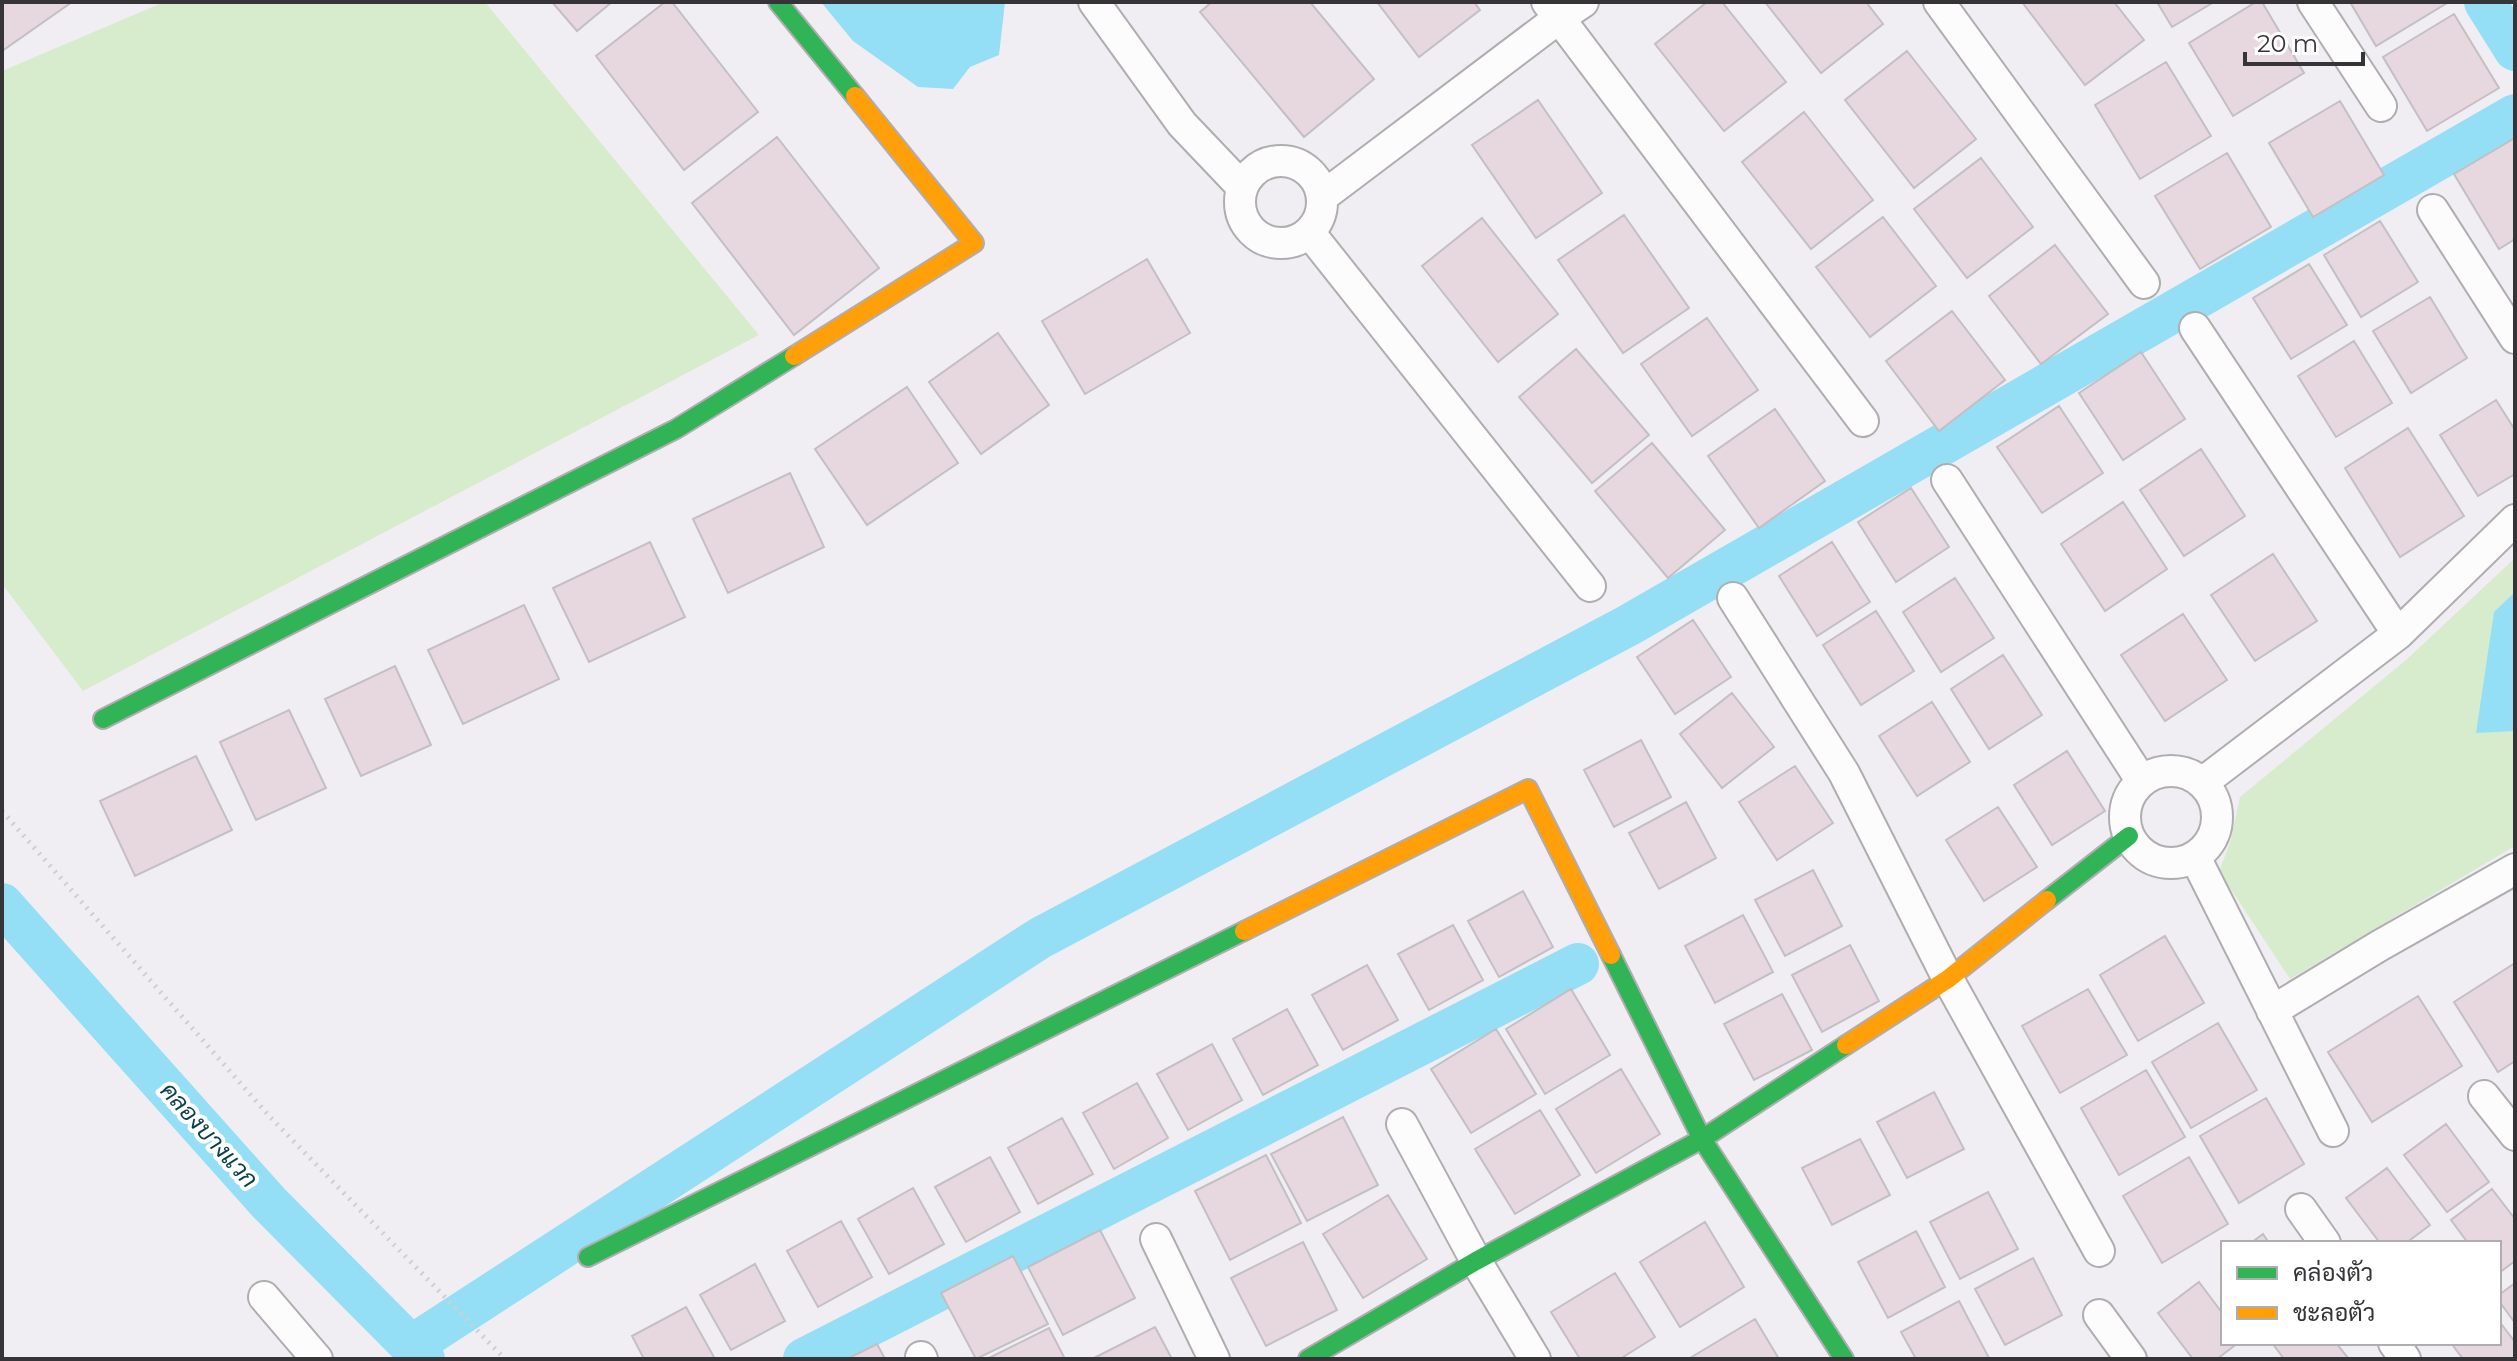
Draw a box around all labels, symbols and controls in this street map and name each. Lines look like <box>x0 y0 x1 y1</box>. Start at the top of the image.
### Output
scale bar <box>2245 16 2363 66</box>
text: 20 m <box>2257 29 2318 58</box>
water label: คลองบางแวก <box>155 1076 264 1193</box>
legend <box>2221 1241 2501 1345</box>
text: คล่องตัว <box>2293 1258 2373 1287</box>
text: ชะลอตัว <box>2293 1298 2375 1327</box>

